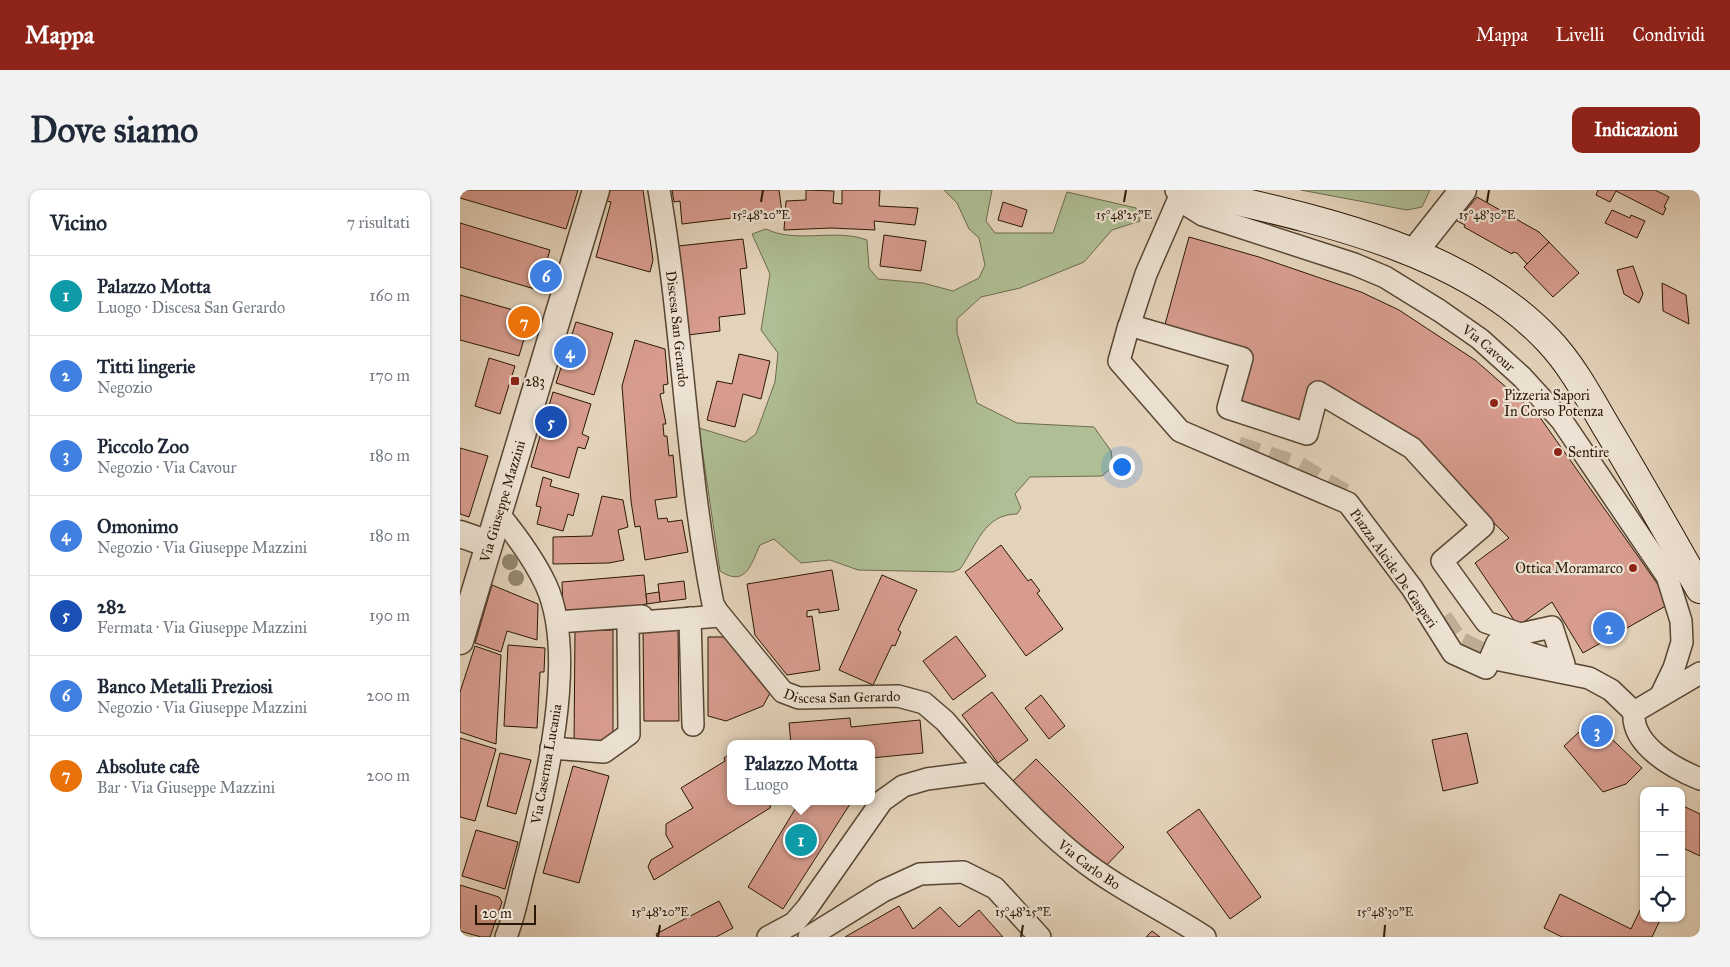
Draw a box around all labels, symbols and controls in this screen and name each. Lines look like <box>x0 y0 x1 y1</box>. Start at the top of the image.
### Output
text: Mappa <box>25 20 94 50</box>
text: Mappa <box>1476 24 1528 46</box>
text: Livelli <box>1556 24 1604 46</box>
text: Condividi <box>1632 24 1705 46</box>
button: Indicazioni <box>1572 107 1700 153</box>
text: Dove siamo <box>30 109 198 152</box>
text: 15°48'20"E <box>732 208 790 222</box>
text: 15°48'25"E <box>1096 208 1153 222</box>
text: 15°48'30"E <box>1459 208 1516 222</box>
text: Vicino <box>50 210 107 236</box>
text: 7 risultati <box>347 213 410 232</box>
pin: 6 <box>530 257 562 295</box>
street label: Discesa San Gerardo <box>662 270 692 388</box>
text: Palazzo Motta <box>97 275 211 298</box>
text: 1 <box>63 286 69 305</box>
text: 160 m <box>369 286 410 305</box>
text: Luogo · Discesa San Gerardo <box>97 298 285 317</box>
pin: 7 <box>508 303 540 341</box>
street label: Via Cavour <box>1458 321 1519 376</box>
pin: 4 <box>554 333 586 371</box>
text: Titti lingerie <box>97 355 196 378</box>
text: 2 <box>62 366 70 385</box>
text: 170 m <box>369 366 410 385</box>
place label: 283 <box>525 373 545 390</box>
marker: 283 <box>509 375 521 387</box>
text: Negozio <box>97 378 153 397</box>
place label: Pizzeria Sapori In Corso Potenza <box>1504 387 1603 420</box>
marker: Pizzeria Sapori In Corso Potenza <box>1488 397 1500 409</box>
pin: 5 <box>535 403 567 441</box>
text: Piccolo Zoo <box>97 435 189 458</box>
street label: Via Giuseppe Mazzini <box>476 438 529 565</box>
place label: Sentire <box>1568 444 1609 461</box>
text: 3 <box>63 446 69 465</box>
text: 180 m <box>369 446 410 465</box>
marker: Sentire <box>1552 446 1564 458</box>
your location <box>1109 454 1135 480</box>
text: Negozio · Via Cavour <box>97 458 236 477</box>
street label: Piazza Alcide De Gasperi <box>1346 505 1441 631</box>
text: Omonimo <box>97 515 178 538</box>
text: 4 <box>62 526 70 545</box>
text: 180 m <box>369 526 410 545</box>
text: Negozio · Via Giuseppe Mazzini <box>97 538 307 557</box>
place label: Ottica Moramarco <box>1515 560 1623 577</box>
marker: Ottica Moramarco <box>1627 562 1639 574</box>
text: 282 <box>97 595 126 618</box>
text: 5 <box>62 606 70 625</box>
text: 190 m <box>369 606 410 625</box>
pin: 2 <box>1593 609 1625 647</box>
text: Fermata · Via Giuseppe Mazzini <box>97 618 307 637</box>
text: Banco Metalli Preziosi <box>97 675 273 698</box>
street label: Discesa San Gerardo <box>781 685 900 707</box>
text: 6 <box>62 686 70 705</box>
text: 200 m <box>367 686 410 705</box>
text: Negozio · Via Giuseppe Mazzini <box>97 698 307 717</box>
street label: Via Caserma Lucania <box>527 703 565 827</box>
pin: 3 <box>1581 712 1613 750</box>
popup <box>727 740 875 805</box>
text: Palazzo Motta <box>744 752 858 775</box>
text: Absolute cafè <box>97 755 200 778</box>
text: 7 <box>62 766 70 785</box>
text: 200 m <box>367 766 410 785</box>
text: Luogo <box>744 775 788 794</box>
text: Bar · Via Giuseppe Mazzini <box>97 778 275 797</box>
map controls <box>1640 787 1685 922</box>
button: + <box>1640 787 1685 832</box>
pin: 1 <box>785 821 817 859</box>
button: − <box>1640 832 1685 877</box>
street label: Via Carlo Bo <box>1053 835 1123 893</box>
button: locate <box>1640 877 1685 922</box>
scale bar <box>475 902 536 925</box>
text: 20 m <box>482 905 512 922</box>
text: 15°48'20"E <box>631 905 689 919</box>
text: 15°48'25"E <box>995 905 1052 919</box>
text: 15°48'30"E <box>1357 905 1414 919</box>

